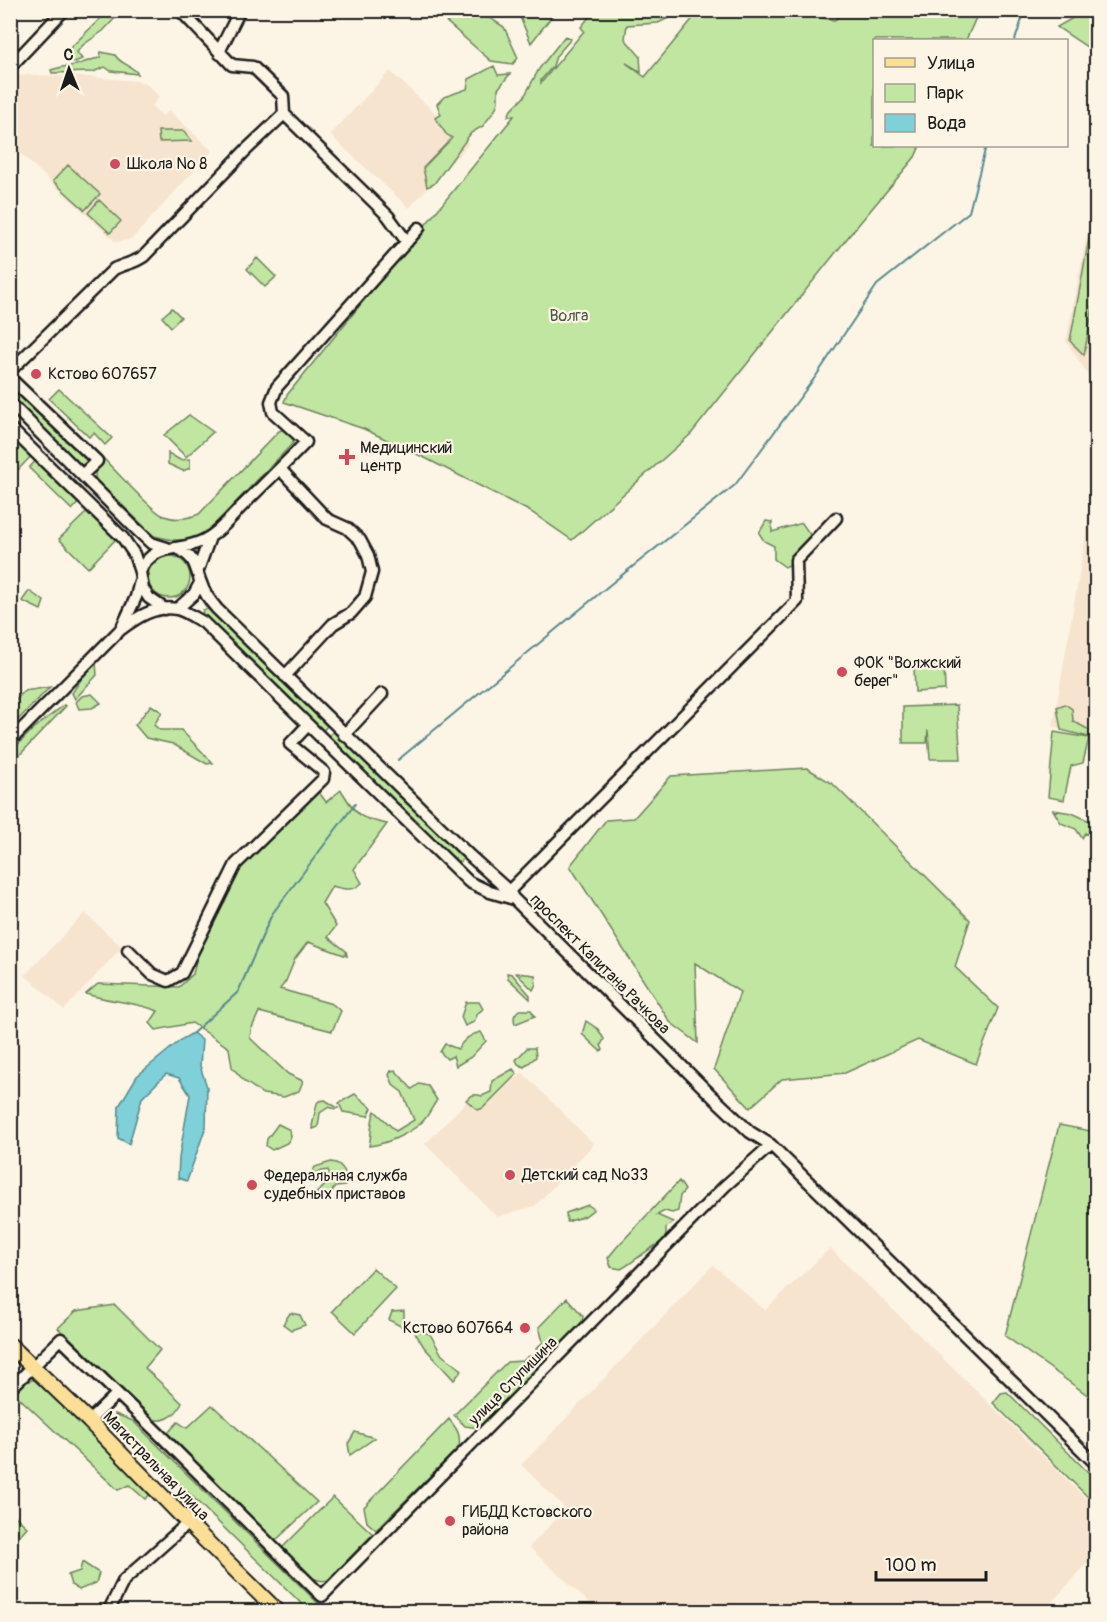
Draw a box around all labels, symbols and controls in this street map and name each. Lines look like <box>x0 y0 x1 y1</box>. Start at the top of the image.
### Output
north arrow <box>39 39 99 99</box>
legend <box>873 39 1068 147</box>
text: С <box>63 45 74 65</box>
text: Улица <box>927 52 975 75</box>
text: Парк <box>927 82 964 105</box>
text: Вода <box>927 112 966 135</box>
place label: Школа № 8 <box>127 154 207 174</box>
marker: Школа № 8 <box>108 157 122 171</box>
park label: Волга <box>550 306 588 326</box>
place label: Кстово 607657 <box>48 364 157 384</box>
marker: Кстово 607657 <box>29 367 43 381</box>
place label: Медицинский центр <box>360 438 452 476</box>
marker: Медицинский центр <box>338 448 356 466</box>
place label: ФОК "Волжский берег" <box>854 653 962 691</box>
marker: ФОК "Волжский берег" <box>835 665 849 679</box>
street label: проспект Капитана Рачкова <box>526 890 674 1038</box>
place label: Детский сад №33 <box>521 1165 648 1185</box>
place label: Федеральная служба судебных приставов <box>264 1166 408 1204</box>
marker: Детский сад №33 <box>503 1168 517 1182</box>
marker: Федеральная служба судебных приставов <box>245 1178 259 1192</box>
place label: Кстово 607664 <box>403 1318 513 1338</box>
marker: Кстово 607664 <box>518 1321 532 1335</box>
street label: улица Ступишина <box>464 1333 561 1430</box>
street label: Магистральная улица <box>99 1407 213 1525</box>
place label: ГИБДД Кстовского района <box>462 1502 592 1540</box>
marker: ГИБДД Кстовского района <box>443 1514 457 1528</box>
scale bar <box>876 1544 986 1582</box>
text: 100 m <box>885 1554 937 1577</box>

